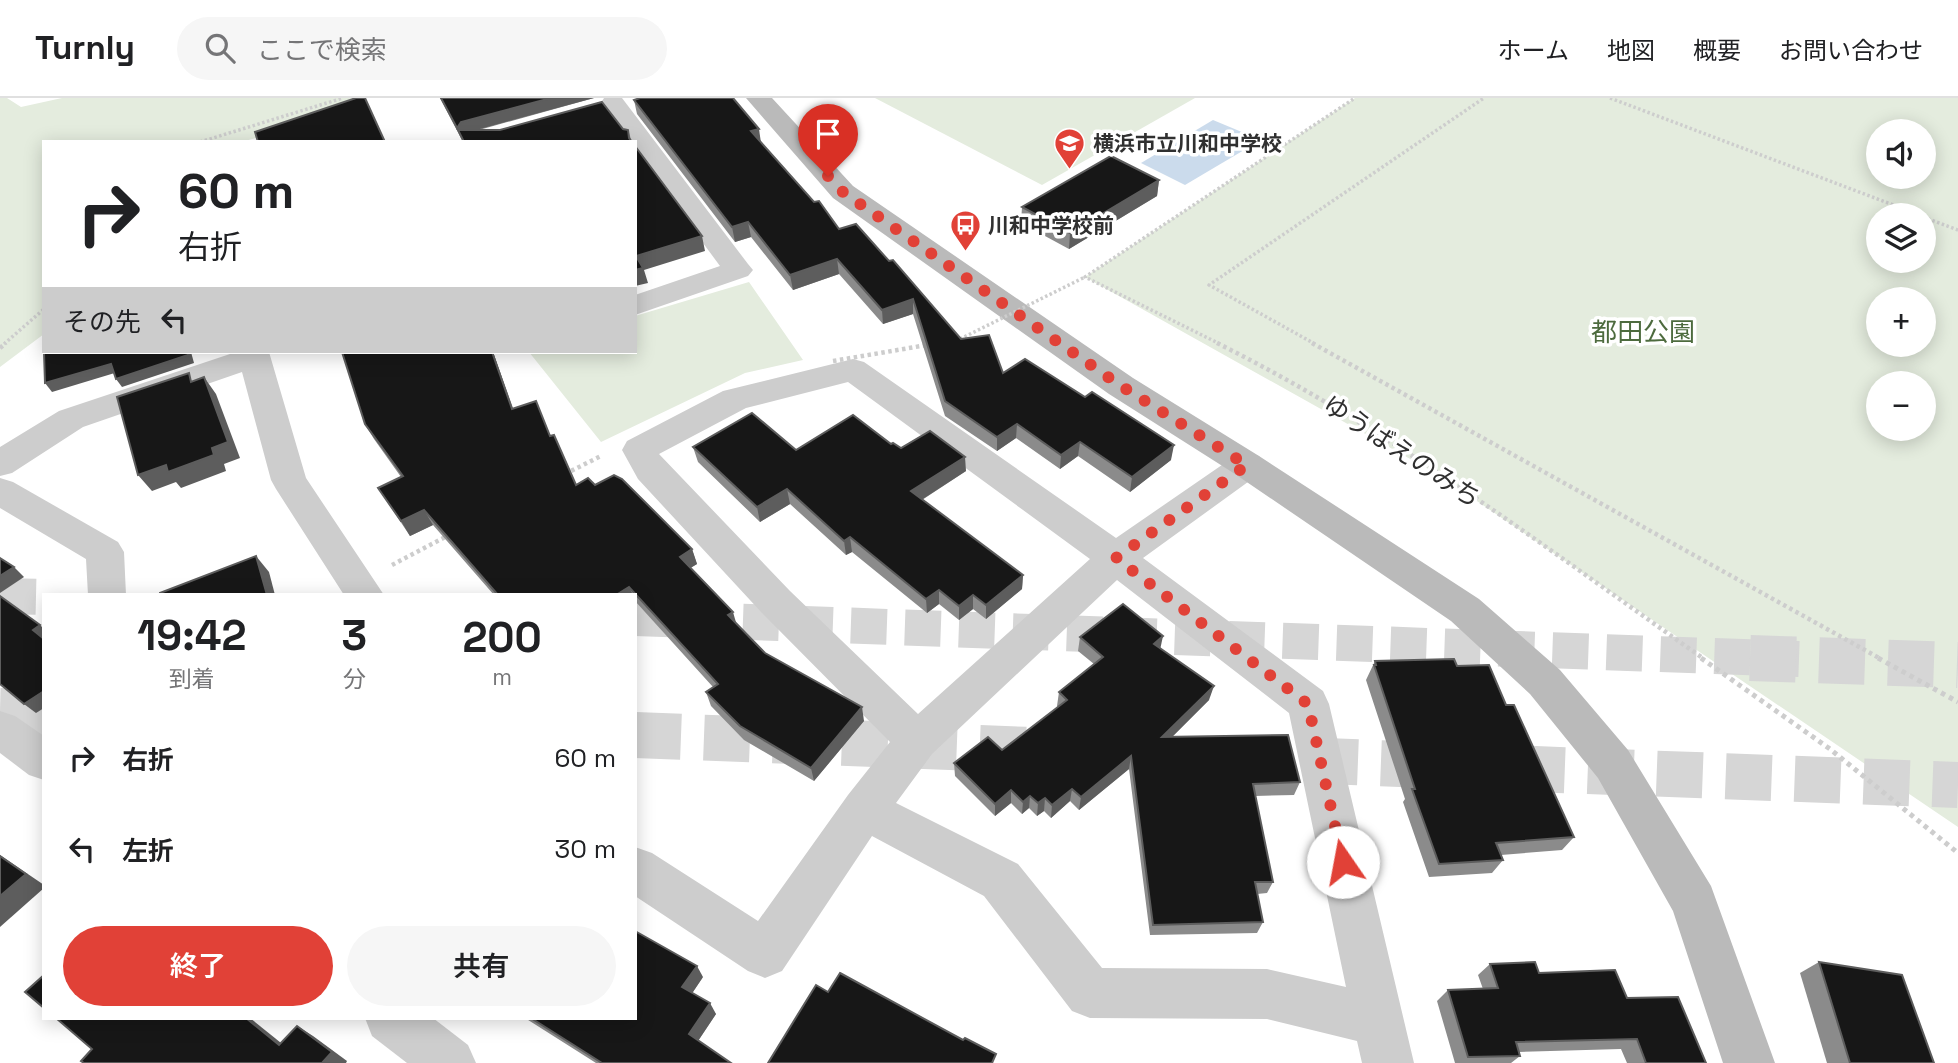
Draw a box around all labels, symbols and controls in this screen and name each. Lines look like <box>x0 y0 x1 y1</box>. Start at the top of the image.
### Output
search box <box>177 17 667 80</box>
text: Turnly <box>35 27 135 69</box>
icon: search <box>201 29 239 67</box>
text: ここで検索 <box>257 33 387 67</box>
text: ホーム <box>1498 35 1569 66</box>
text: 地図 <box>1607 35 1655 66</box>
text: 概要 <box>1693 35 1741 66</box>
text: お問い合わせ <box>1779 35 1923 66</box>
pin <box>798 104 858 176</box>
icon: arrive <box>809 115 847 153</box>
map controls <box>1866 119 1936 441</box>
button: sound <box>1866 119 1936 189</box>
school or university icon: 横浜市立川和中学校 <box>1053 127 1087 171</box>
place label: 横浜市立川和中学校 <box>1093 130 1282 157</box>
text: 60 m <box>178 160 294 222</box>
icon: right <box>63 168 154 259</box>
button: layers <box>1866 203 1936 273</box>
bus stop icon: 川和中学校前 <box>948 209 982 253</box>
place label: 川和中学校前 <box>988 212 1114 239</box>
text: 右折 <box>178 227 242 267</box>
button: + <box>1866 287 1936 357</box>
icon: left <box>155 301 193 339</box>
text: その先 <box>63 305 141 339</box>
park label: 都田公園 <box>1591 315 1695 349</box>
button: − <box>1866 371 1936 441</box>
street label: ゆうばえのみち <box>1316 387 1488 515</box>
text: 19:42 <box>137 609 246 662</box>
text: 3 <box>342 609 367 662</box>
text: 200 <box>462 611 542 664</box>
text: m <box>492 662 512 692</box>
text: 到着 <box>169 664 215 694</box>
text: 分 <box>343 664 366 694</box>
icon: right <box>63 739 101 777</box>
text: 60 m <box>554 741 616 775</box>
text: 右折 <box>122 743 174 777</box>
position arrow <box>1306 825 1380 899</box>
icon: left <box>63 830 101 868</box>
text: 30 m <box>555 832 616 866</box>
text: 左折 <box>122 834 174 868</box>
button: 終了 <box>63 926 333 1006</box>
button: 共有 <box>347 926 616 1006</box>

